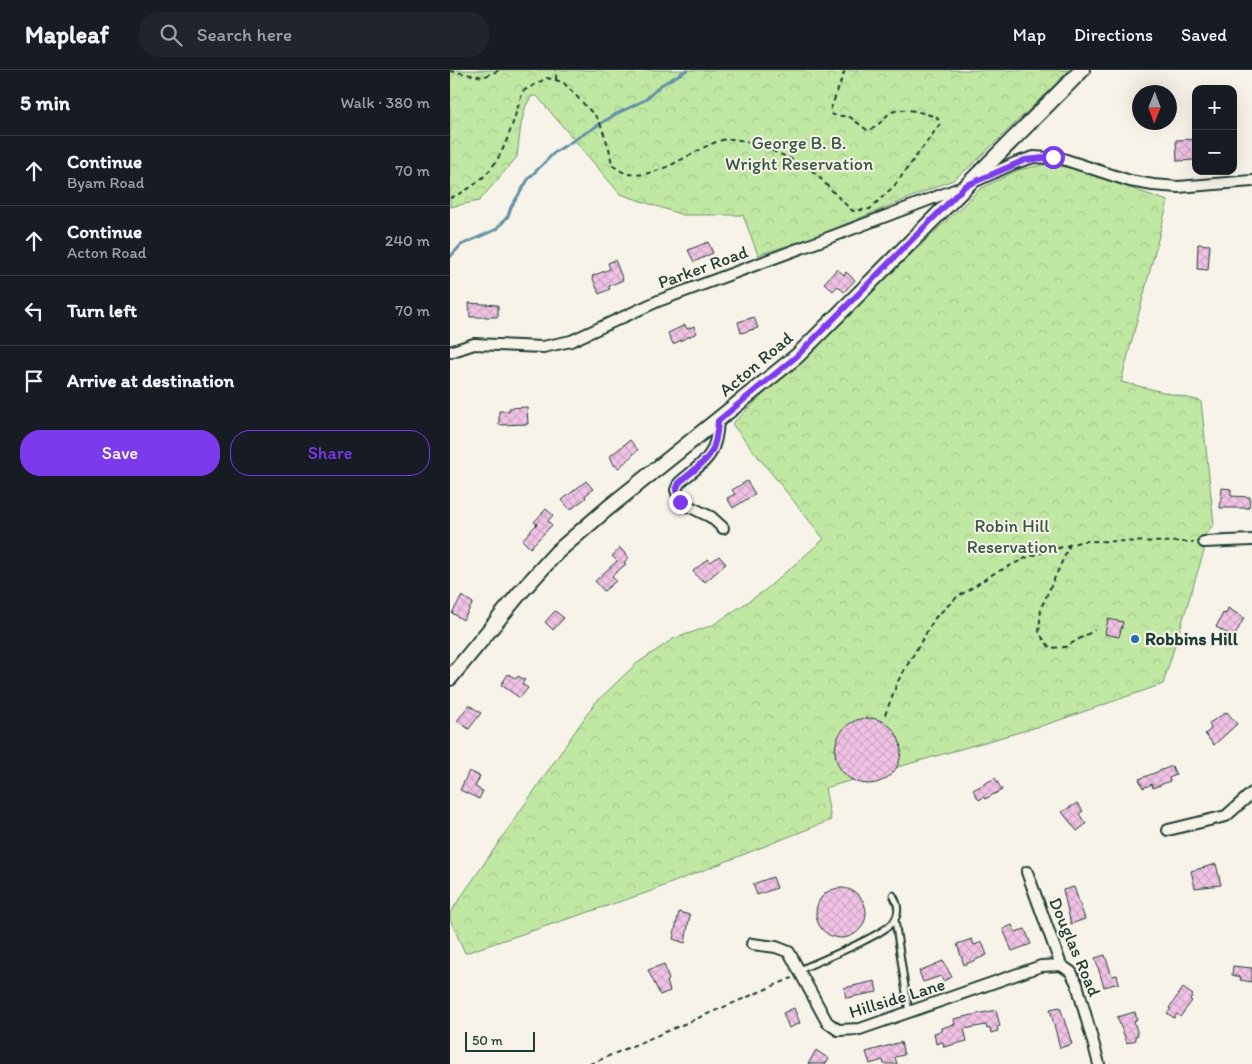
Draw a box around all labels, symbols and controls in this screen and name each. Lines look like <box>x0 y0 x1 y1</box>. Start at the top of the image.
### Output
search box <box>139 12 489 57</box>
text: Mapleaf <box>25 20 109 49</box>
icon: search <box>157 21 185 49</box>
text: Search here <box>197 23 292 46</box>
text: Map <box>1013 24 1046 46</box>
text: Directions <box>1074 24 1153 46</box>
text: Saved <box>1181 24 1227 46</box>
north arrow <box>1132 85 1177 130</box>
map controls <box>1192 85 1237 175</box>
button: + <box>1192 85 1237 130</box>
text: 5 min <box>20 90 70 115</box>
text: Walk · 380 m <box>340 93 430 112</box>
button: − <box>1192 130 1237 175</box>
park label: George B. B. Wright Reservation <box>725 132 873 175</box>
route start <box>1042 146 1065 169</box>
text: Continue <box>67 150 142 173</box>
icon: ahead <box>20 157 48 185</box>
text: 70 m <box>395 161 430 180</box>
text: Byam Road <box>67 173 145 192</box>
text: Continue <box>67 220 142 243</box>
icon: ahead <box>20 227 48 255</box>
text: 240 m <box>385 231 430 250</box>
street label: Parker Road <box>655 240 751 293</box>
text: Acton Road <box>67 243 147 262</box>
icon: left <box>20 297 48 325</box>
text: Turn left <box>67 299 137 322</box>
text: 70 m <box>395 301 430 320</box>
street label: Acton Road <box>715 327 797 401</box>
icon: arrive <box>20 367 48 395</box>
text: Arrive at destination <box>67 369 234 392</box>
button: Save <box>20 430 220 476</box>
button: Share <box>230 430 430 476</box>
route end <box>669 491 692 514</box>
park label: Robin Hill Reservation <box>967 515 1058 558</box>
place label: Robbins Hill <box>1145 628 1239 650</box>
marker: Robbins Hill <box>1129 633 1141 645</box>
street label: Douglas Road <box>1044 894 1106 1000</box>
street label: Hillside Lane <box>846 973 948 1023</box>
scale bar <box>465 1029 535 1052</box>
text: 50 m <box>472 1032 503 1049</box>

